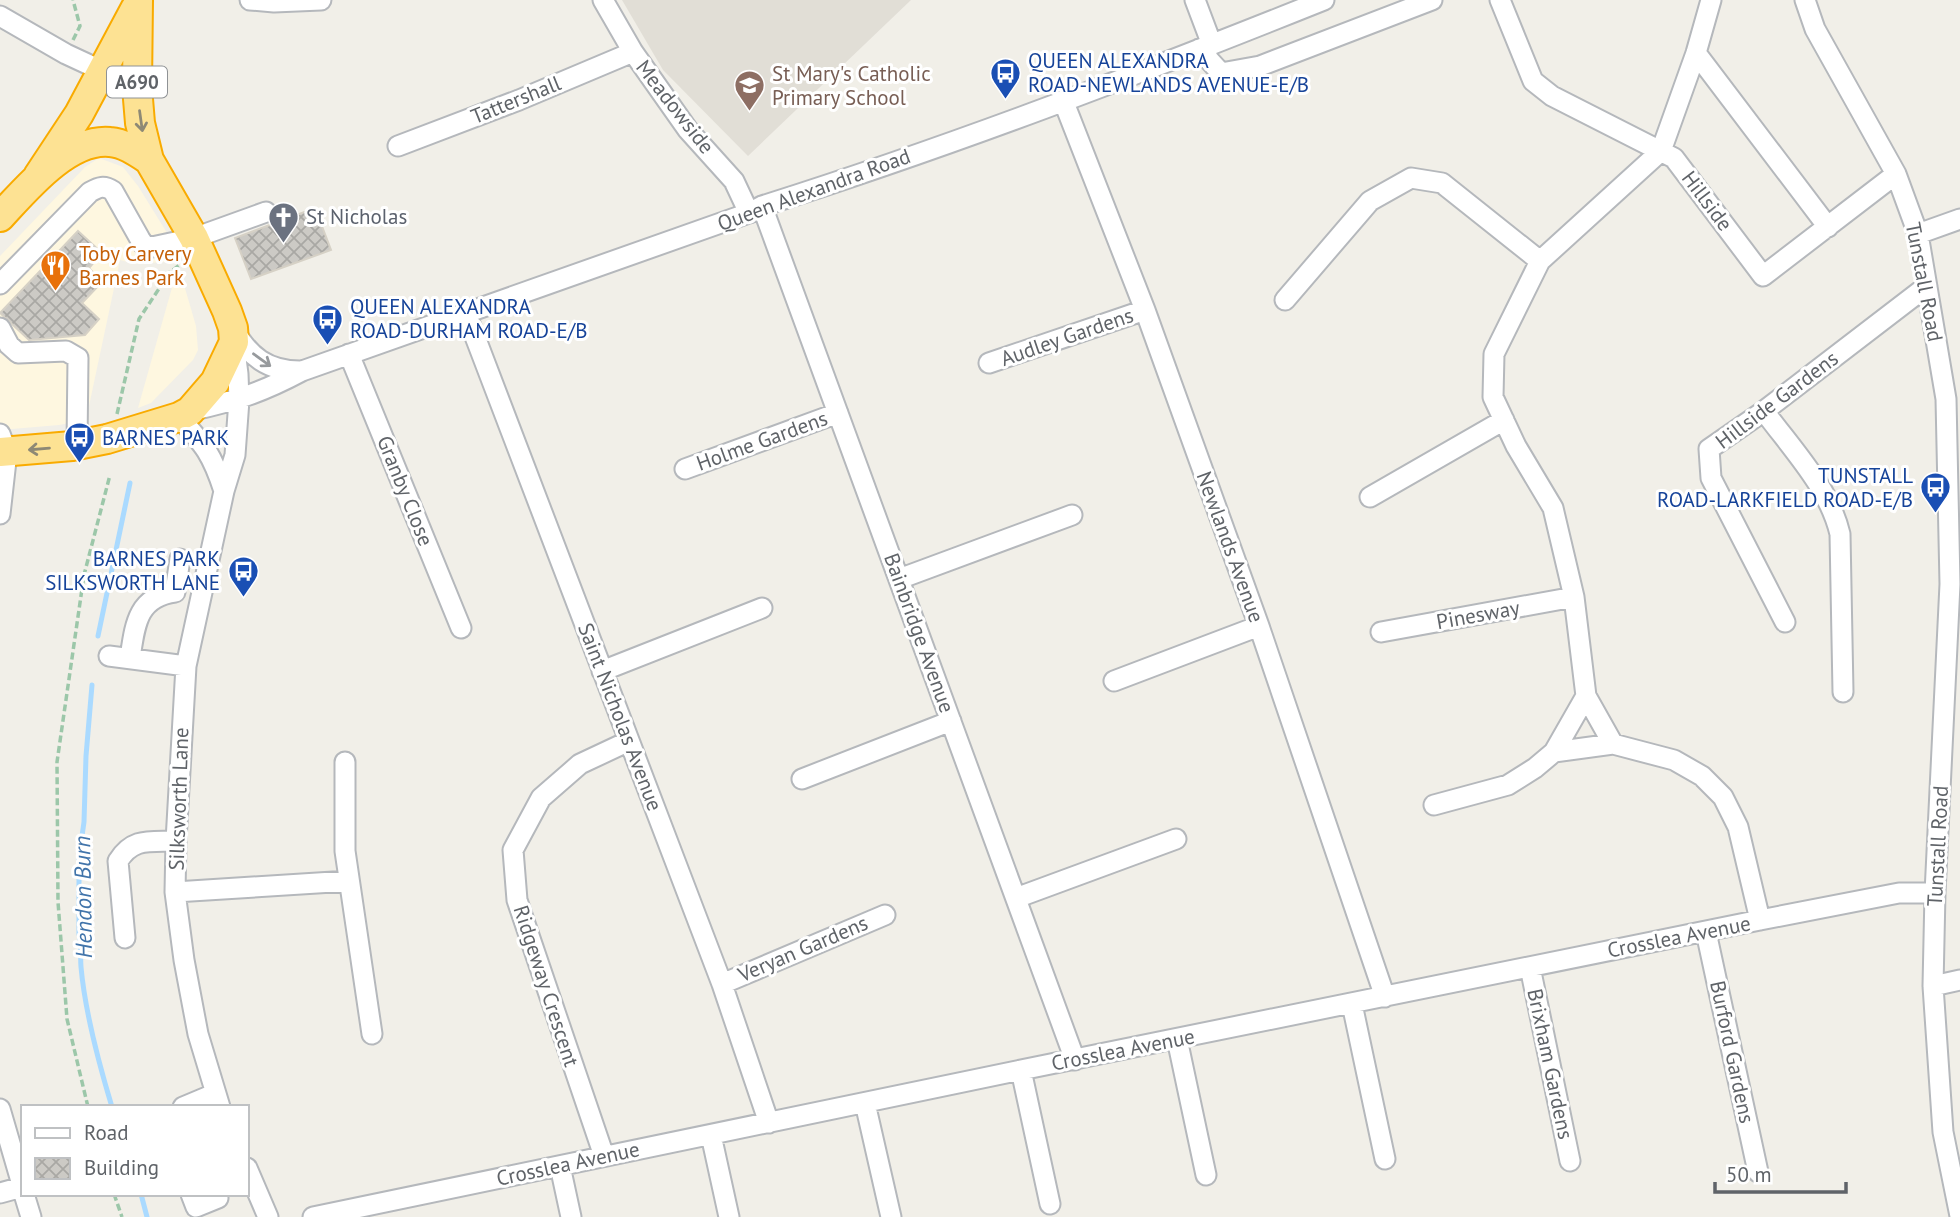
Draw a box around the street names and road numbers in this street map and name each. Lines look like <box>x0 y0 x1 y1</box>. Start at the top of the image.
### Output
street label: Meadowside <box>630 54 720 159</box>
road number: A690 <box>107 66 167 97</box>
street label: Tattershall <box>467 69 565 130</box>
street label: Queen Alexandra Road <box>714 142 914 237</box>
street label: Hillside <box>1676 165 1739 236</box>
street label: Tunstall Road <box>1900 220 1949 344</box>
street label: Audley Gardens <box>997 301 1137 372</box>
street label: Hillside Gardens <box>1710 345 1843 455</box>
street label: Holme Gardens <box>693 404 831 477</box>
street label: Granby Close <box>371 432 440 550</box>
street label: Newlands Avenue <box>1191 468 1270 626</box>
street label: Bainbridge Avenue <box>878 549 961 716</box>
street label: Pinesway <box>1434 594 1522 635</box>
street label: Saint Nicholas Avenue <box>572 619 669 815</box>
street label: Silksworth Lane <box>163 727 194 871</box>
street label: Tunstall Road <box>1921 785 1954 907</box>
street label: Ridgeway Crescent <box>508 902 585 1070</box>
street label: Veryan Gardens <box>733 909 872 988</box>
street label: Crosslea Avenue <box>1605 909 1753 964</box>
street label: Burford Gardens <box>1704 978 1761 1126</box>
street label: Brixham Gardens <box>1521 986 1580 1142</box>
street label: Crosslea Avenue <box>1049 1022 1197 1077</box>
street label: Crosslea Avenue <box>494 1135 642 1192</box>

